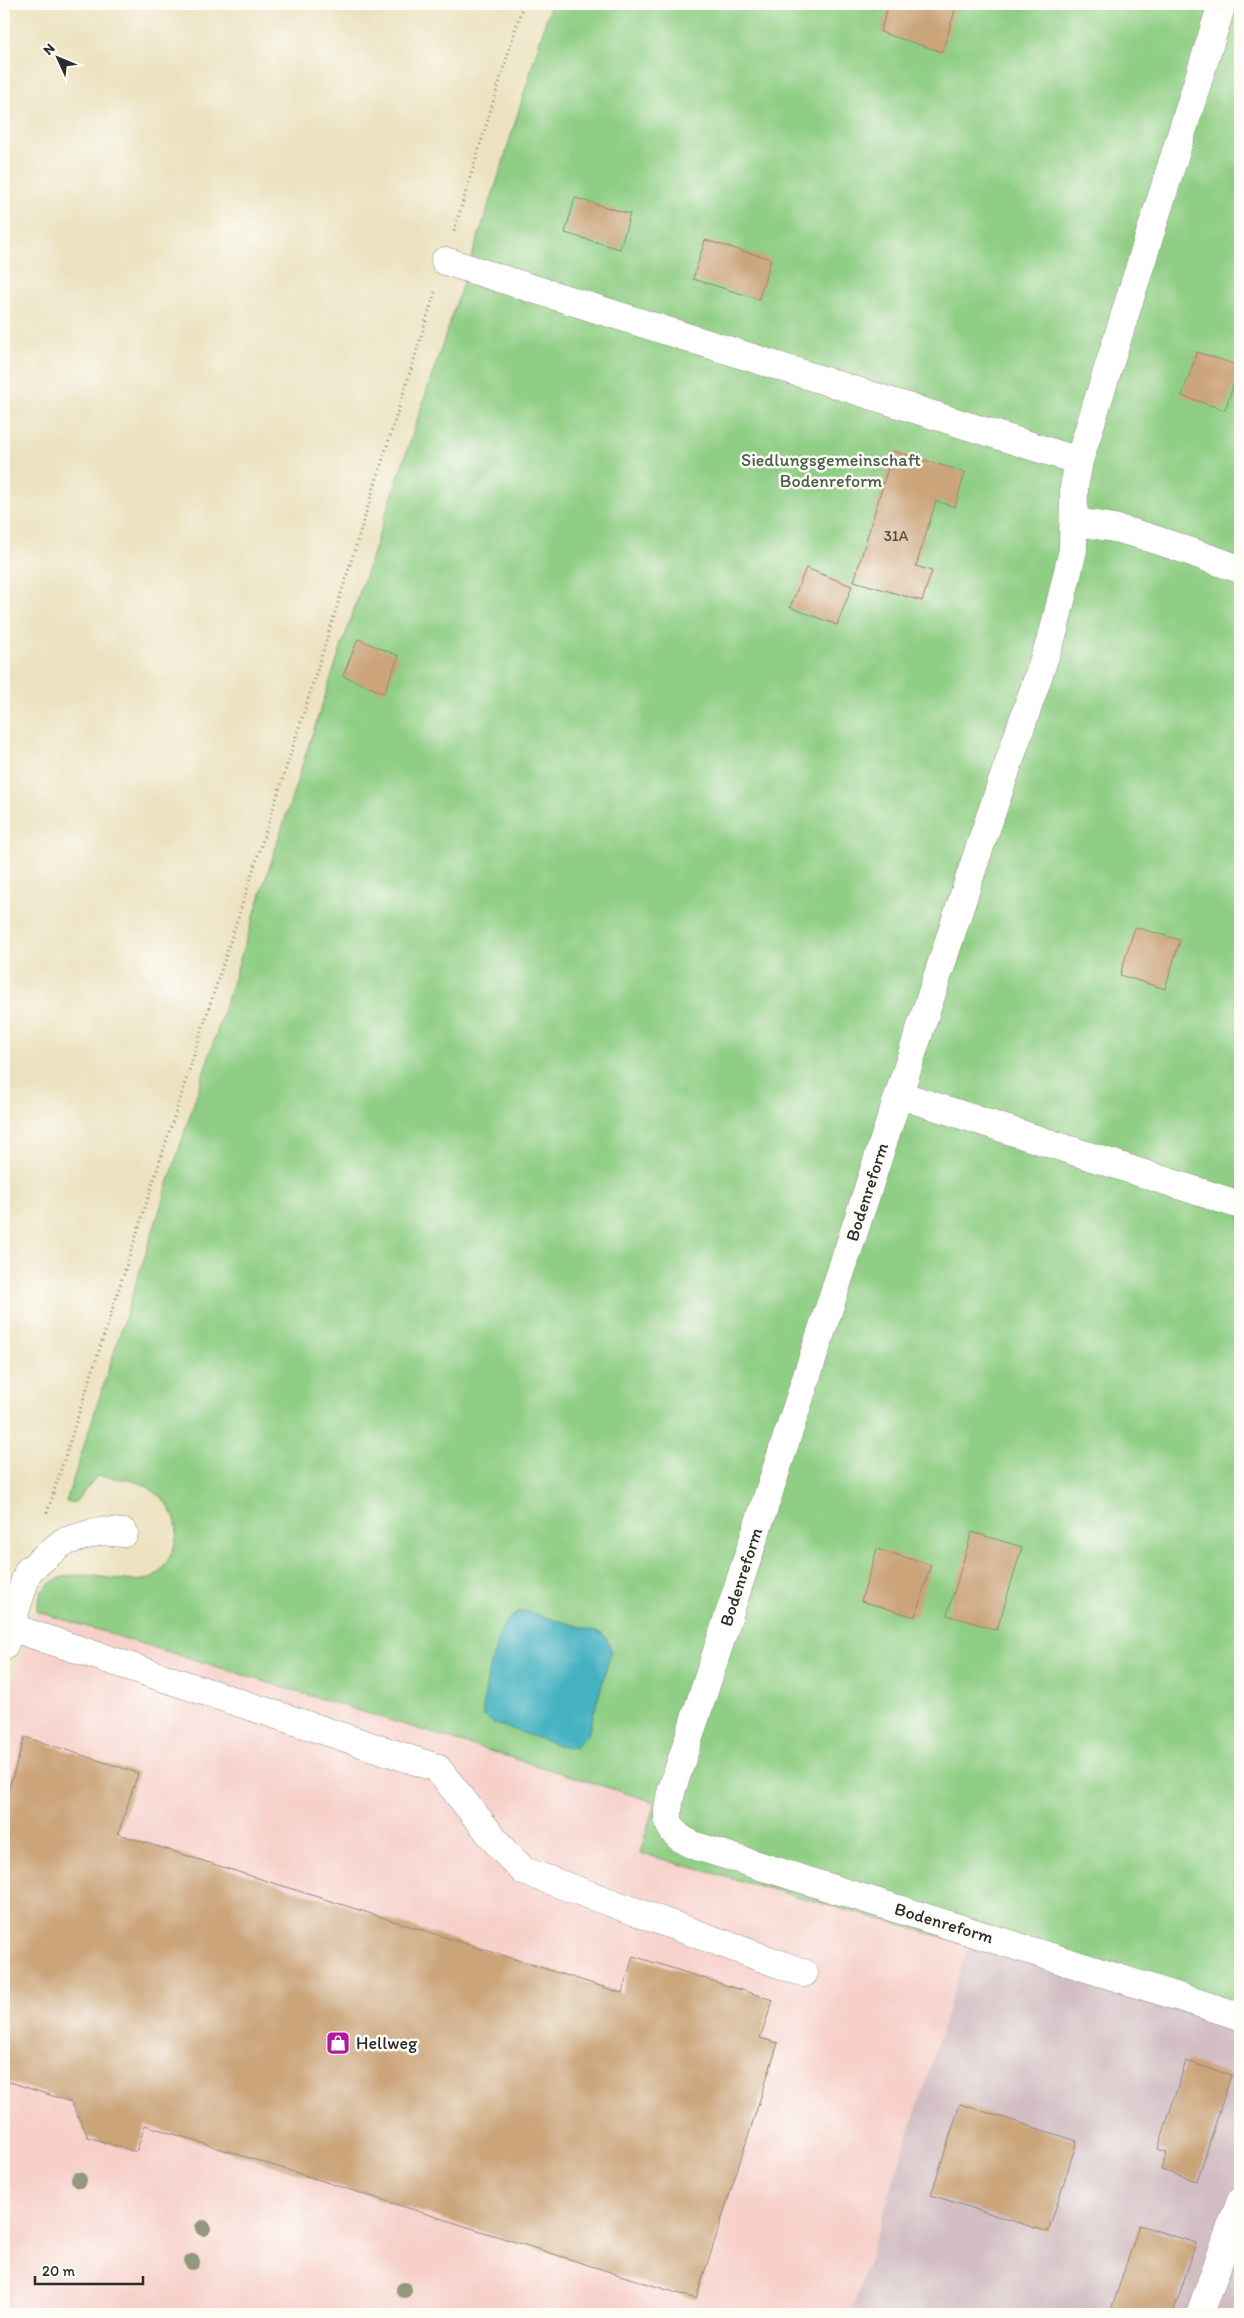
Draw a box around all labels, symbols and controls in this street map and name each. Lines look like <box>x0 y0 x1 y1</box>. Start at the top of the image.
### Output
north arrow <box>32 32 82 82</box>
text: N <box>40 40 58 59</box>
park label: Siedlungsgemeinschaft Bodenreform <box>741 449 921 492</box>
house number: 31A <box>884 527 909 545</box>
street label: Bodenreform <box>841 1140 893 1244</box>
street label: Bodenreform <box>715 1525 767 1629</box>
street label: Bodenreform <box>892 1898 996 1948</box>
shop icon: Hellweg <box>325 2030 351 2056</box>
place label: Hellweg <box>356 2032 418 2054</box>
scale bar <box>35 2253 142 2285</box>
text: 20 m <box>42 2262 76 2280</box>

